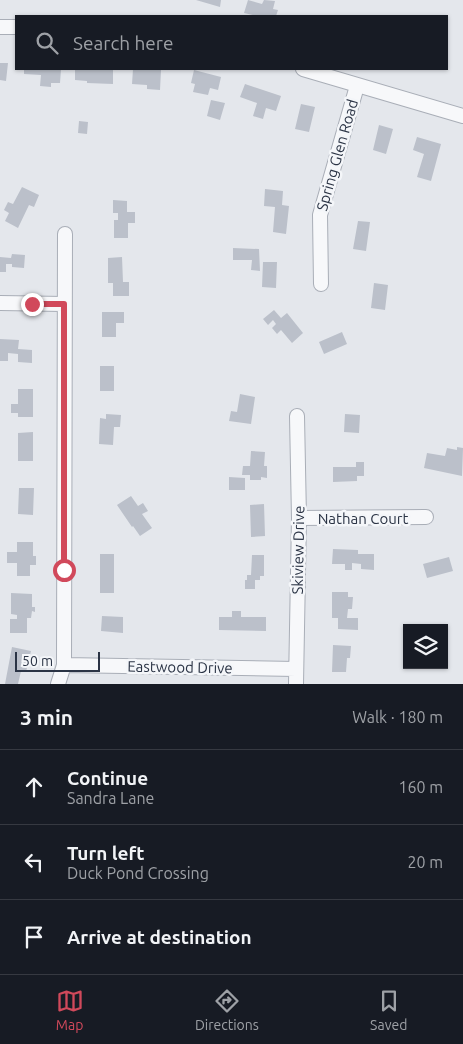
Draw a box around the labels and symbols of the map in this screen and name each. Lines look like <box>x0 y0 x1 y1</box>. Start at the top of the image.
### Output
street label: Spring Glen Road <box>313 97 361 213</box>
route end <box>21 293 44 316</box>
street label: Skiview Drive <box>289 505 307 595</box>
street label: Nathan Court <box>318 510 408 527</box>
route start <box>53 559 76 582</box>
scale bar <box>15 649 100 672</box>
street label: Eastwood Drive <box>127 658 233 676</box>

